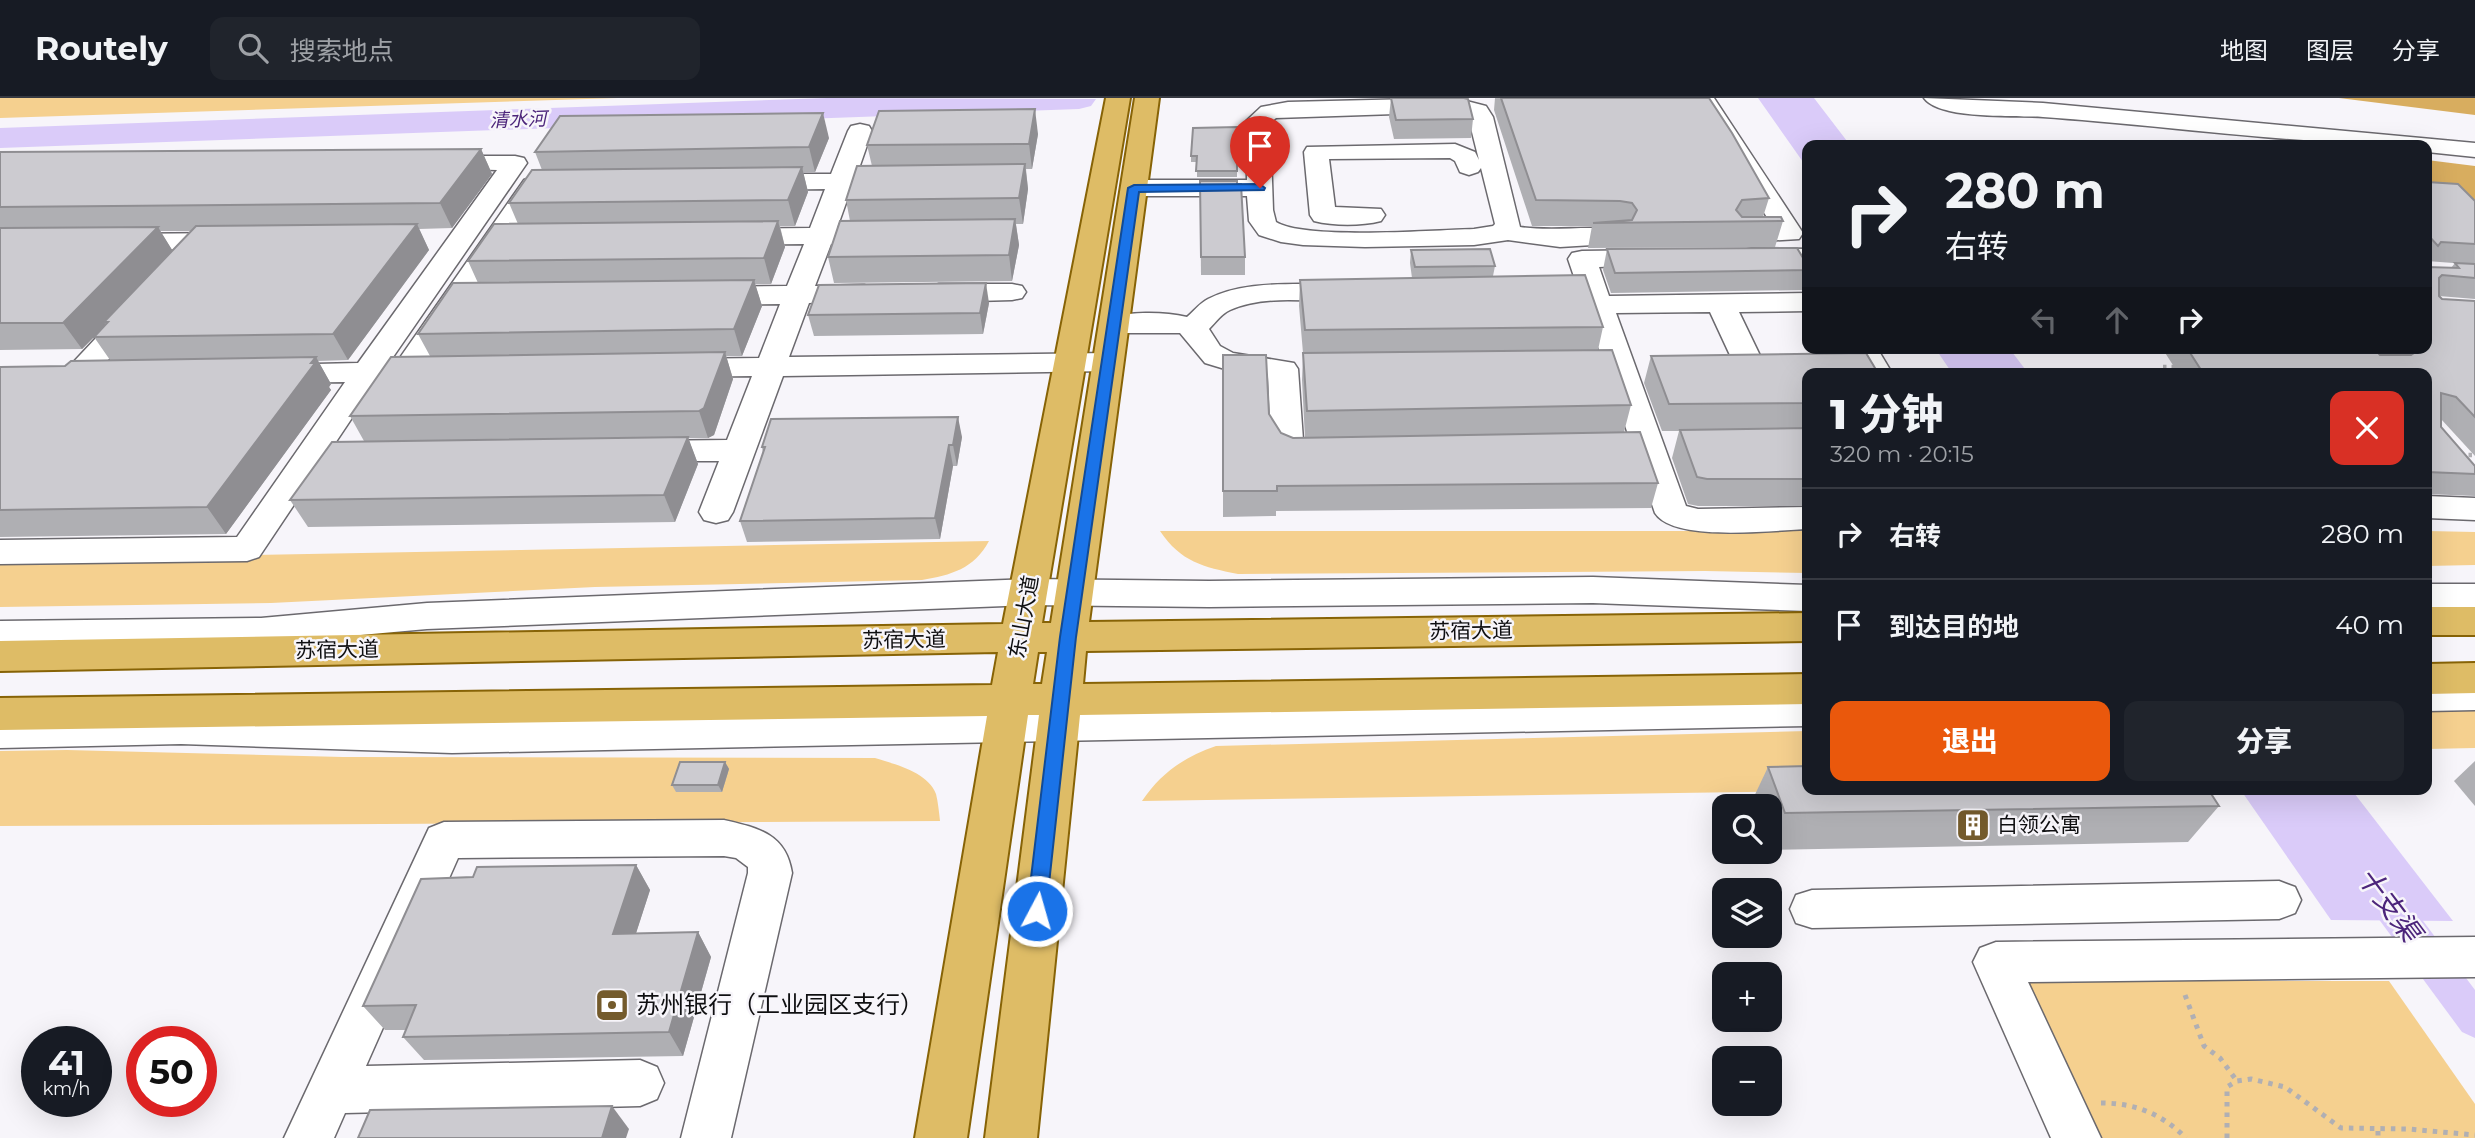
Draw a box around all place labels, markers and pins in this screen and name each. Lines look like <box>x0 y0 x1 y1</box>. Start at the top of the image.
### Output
pin <box>1230 116 1290 188</box>
building icon: 白领公寓 <box>1954 806 1992 844</box>
place label: 白领公寓 <box>1997 812 2081 837</box>
bank icon: 苏州银行（工业园区支行） <box>593 986 631 1024</box>
place label: 苏州银行（工业园区支行） <box>636 990 924 1019</box>

